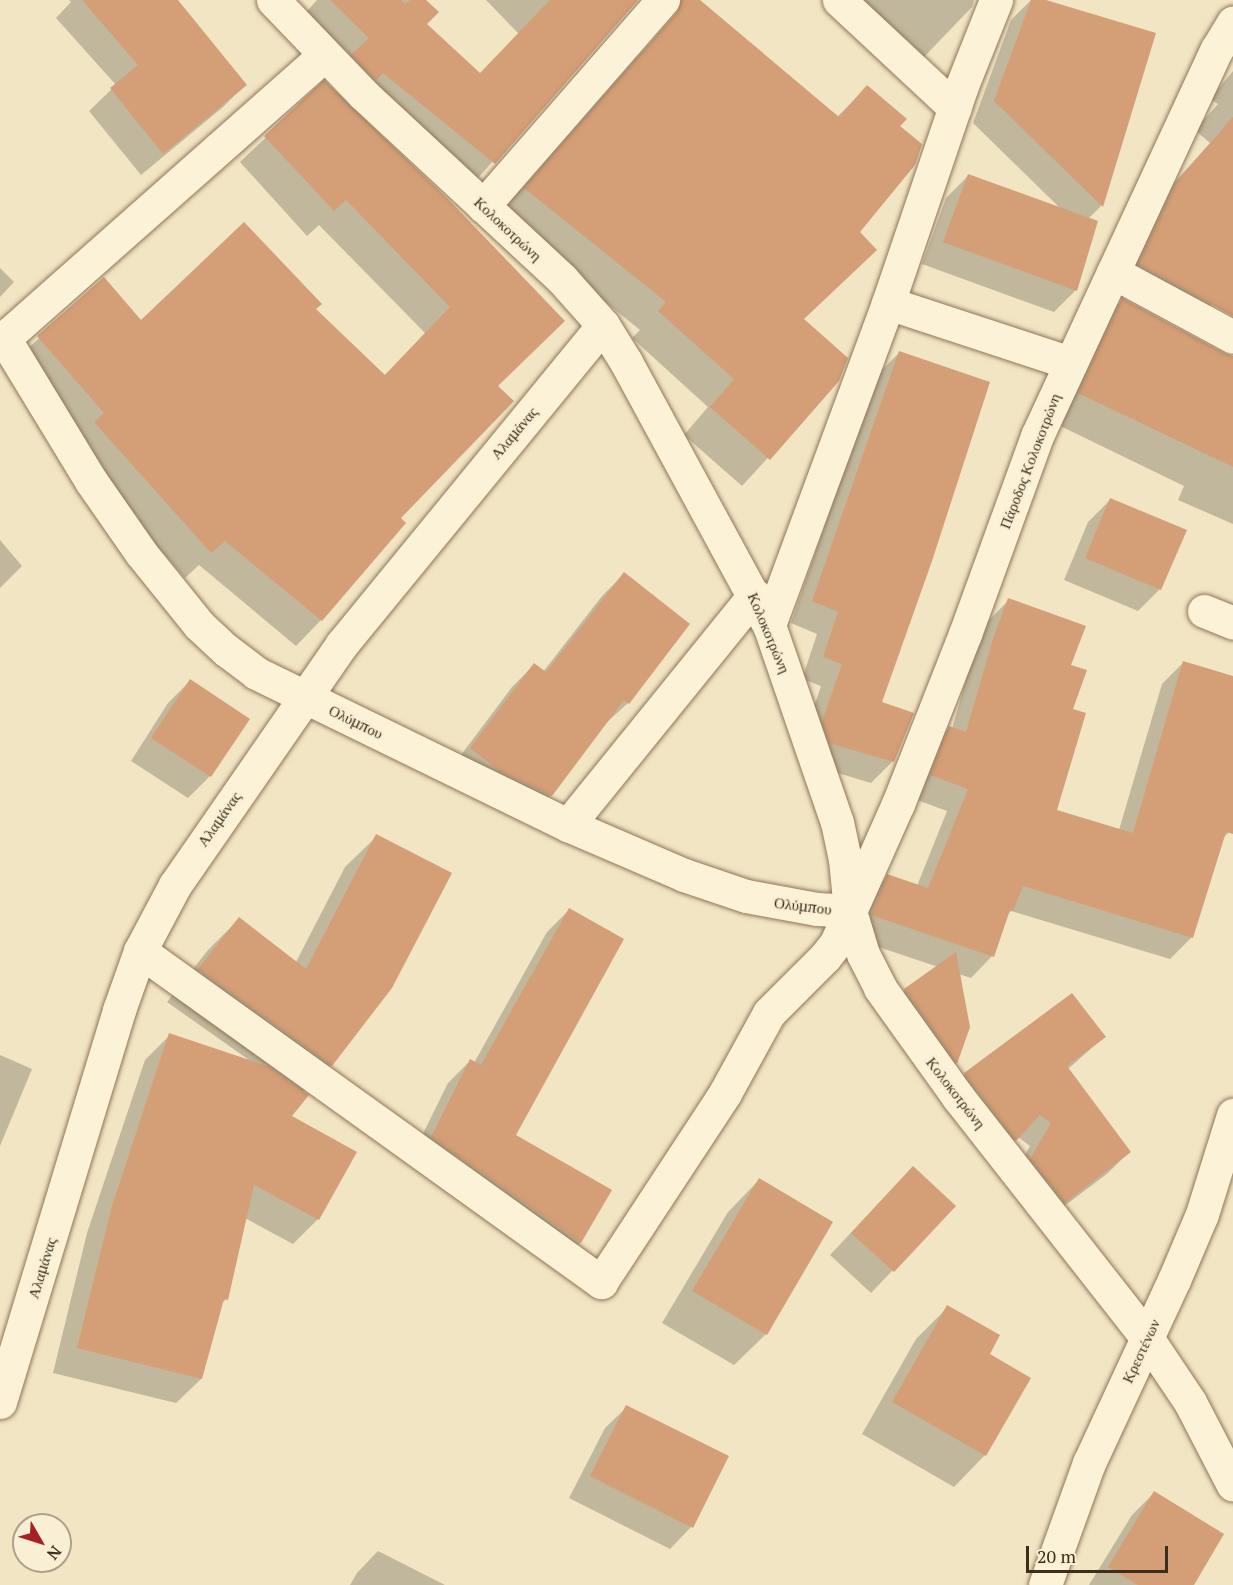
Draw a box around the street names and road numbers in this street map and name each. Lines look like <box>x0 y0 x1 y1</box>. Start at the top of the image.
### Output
street label: Κολοκοτρώνη <box>470 193 546 265</box>
street label: Πάροδος Κολοκοτρώνη <box>996 391 1064 531</box>
street label: Αλαμάνας <box>487 403 541 463</box>
street label: Κολοκοτρώνη <box>744 590 794 676</box>
street label: Ολύμπου <box>326 701 386 743</box>
street label: Αλαμάνας <box>194 788 244 850</box>
street label: Ολύμπου <box>773 894 833 918</box>
street label: Κολοκοτρώνη <box>922 1054 990 1132</box>
street label: Αλαμάνας <box>24 1235 60 1301</box>
street label: Κρεστένων <box>1118 1316 1164 1386</box>

